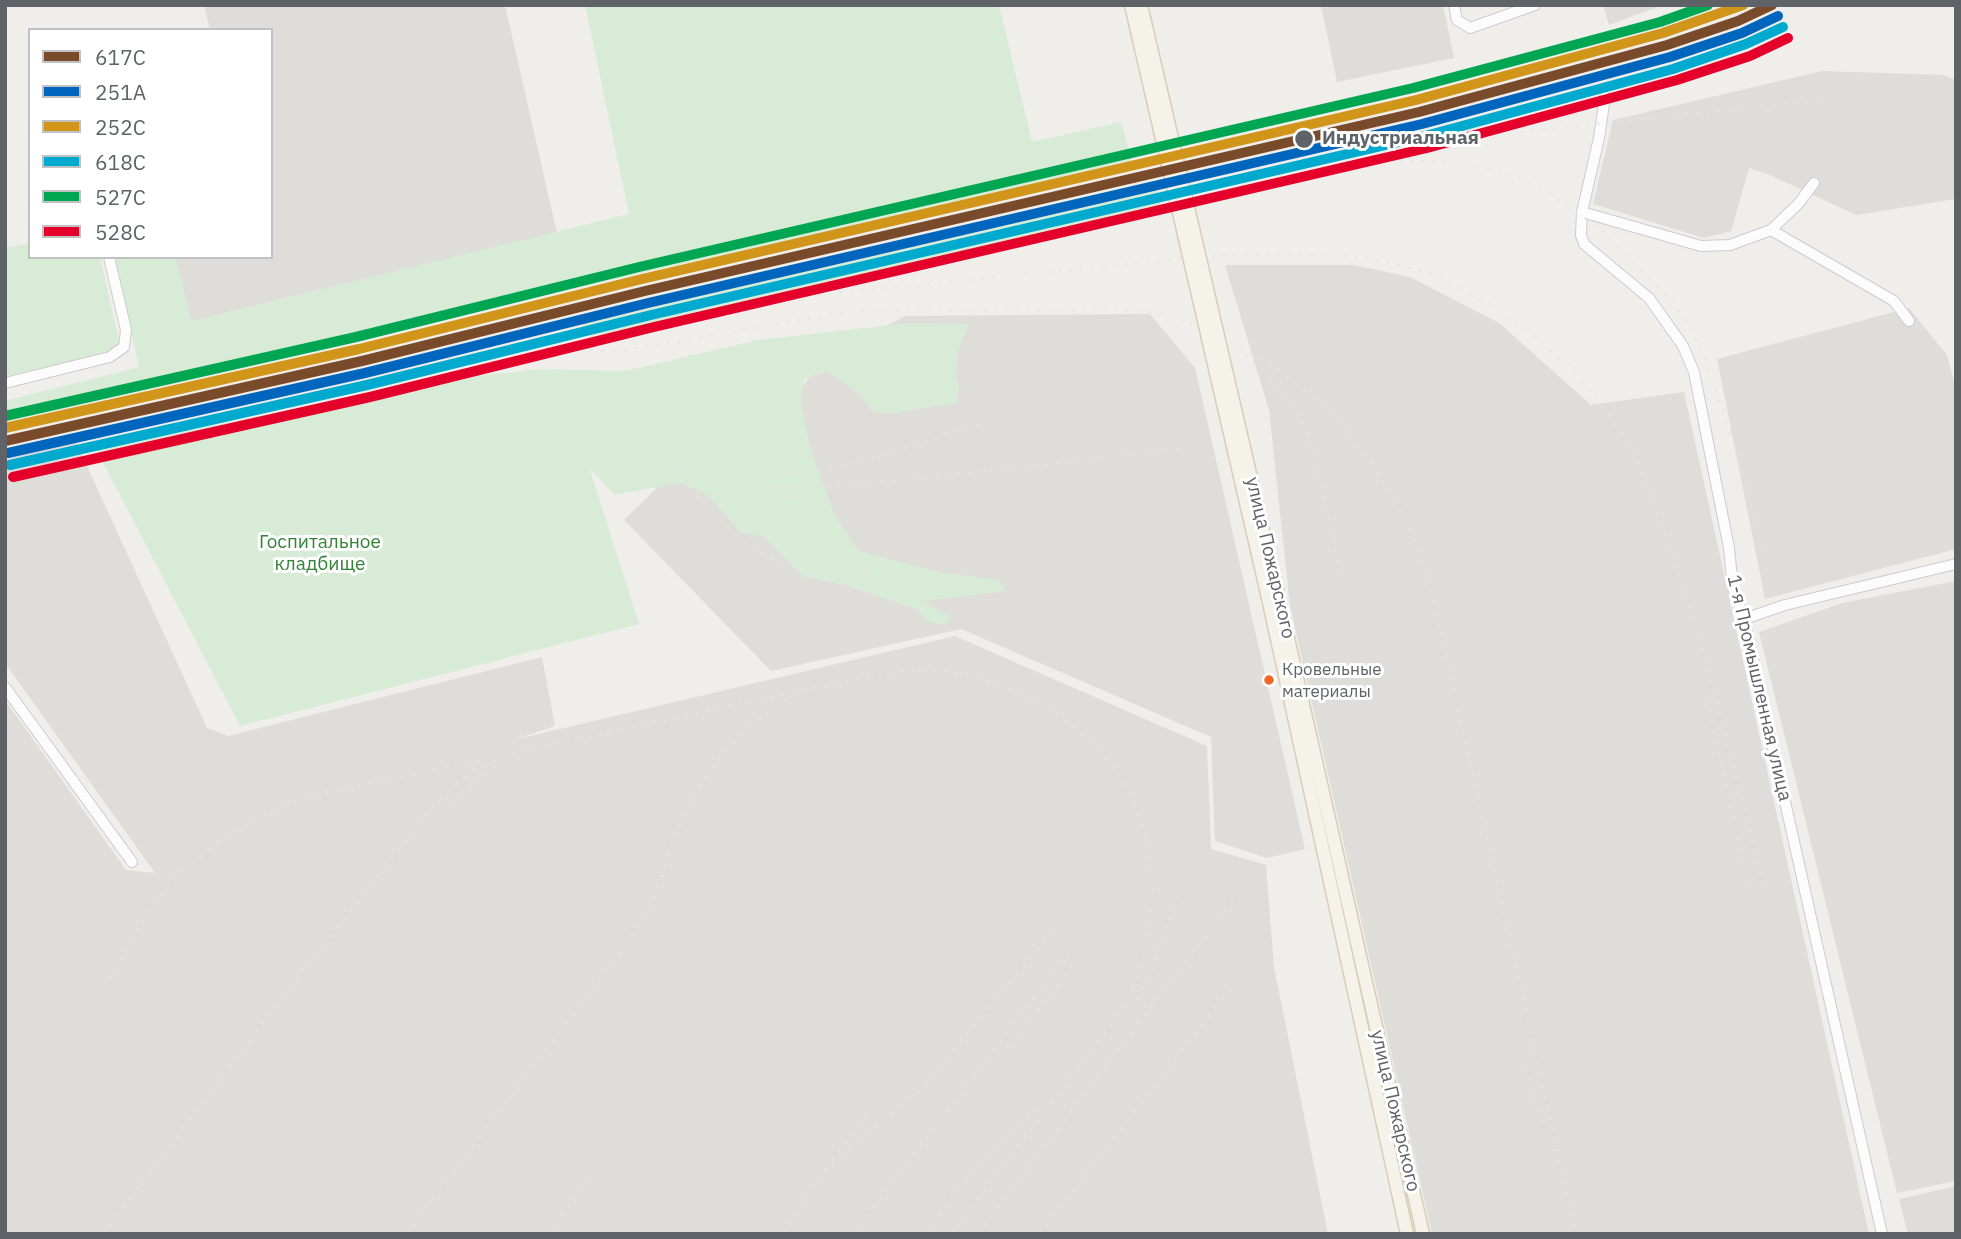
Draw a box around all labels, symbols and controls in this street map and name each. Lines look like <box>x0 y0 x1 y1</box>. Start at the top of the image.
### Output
legend <box>28 28 273 259</box>
text: 617C <box>95 43 146 71</box>
text: 251А <box>95 78 146 106</box>
text: 252С <box>95 113 146 141</box>
marker: Индустриальная <box>1293 128 1315 150</box>
place label: Индустриальная <box>1322 128 1479 150</box>
text: 618С <box>95 148 146 176</box>
text: 527С <box>95 183 146 211</box>
text: 528С <box>95 218 146 246</box>
street label: улица Пожарского <box>1240 475 1300 641</box>
park label: Госпитальное кладбище <box>259 532 381 576</box>
street label: 1-я Промышленная улица <box>1722 573 1796 803</box>
place label: Кровельные материалы <box>1282 660 1382 700</box>
marker: Кровельные материалы <box>1262 673 1276 687</box>
street label: улица Пожарского <box>1365 1028 1425 1194</box>

